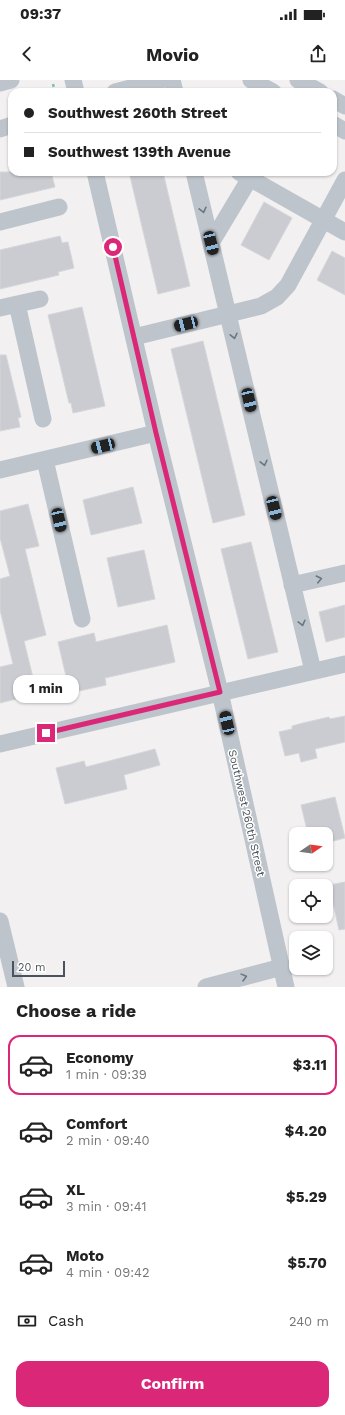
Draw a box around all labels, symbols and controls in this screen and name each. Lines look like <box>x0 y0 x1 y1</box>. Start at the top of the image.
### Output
text: 09:37 <box>20 5 61 23</box>
icon: back <box>16 43 38 65</box>
icon: share <box>307 43 329 65</box>
text: Movio <box>146 44 199 65</box>
text: Southwest 260th Street <box>48 104 227 122</box>
text: Southwest 139th Avenue <box>48 143 231 161</box>
one-way arrow <box>198 206 207 213</box>
car <box>202 230 220 256</box>
route start <box>104 238 122 256</box>
car <box>173 315 199 333</box>
one-way arrow <box>229 333 237 339</box>
car <box>240 387 258 413</box>
car <box>90 437 116 455</box>
one-way arrow <box>259 460 267 466</box>
car <box>265 495 283 521</box>
car <box>50 507 68 533</box>
one-way arrow <box>315 575 322 584</box>
one-way arrow <box>297 620 305 626</box>
callout: 1 min <box>13 675 79 703</box>
text: 1 min <box>29 681 63 696</box>
car <box>218 710 236 736</box>
route end <box>37 724 55 742</box>
street label: Southwest 260th Street <box>226 749 268 878</box>
north arrow <box>289 827 333 871</box>
map controls <box>289 827 333 975</box>
button: locate <box>289 879 333 923</box>
button: layers <box>289 931 333 975</box>
scale bar <box>12 959 65 978</box>
text: 20 m <box>18 961 46 974</box>
one-way arrow <box>240 974 247 982</box>
text: Choose a ride <box>16 1000 136 1021</box>
icon: car <box>18 1047 54 1083</box>
text: Economy <box>66 1049 133 1067</box>
text: $3.11 <box>293 1056 327 1074</box>
text: 1 min · 09:39 <box>66 1067 147 1082</box>
icon: car <box>18 1113 54 1149</box>
text: Comfort <box>66 1115 127 1133</box>
text: $4.20 <box>285 1122 327 1140</box>
text: 2 min · 09:40 <box>66 1133 150 1148</box>
icon: car <box>18 1179 54 1215</box>
text: XL <box>66 1181 85 1199</box>
text: $5.29 <box>286 1188 327 1206</box>
text: 3 min · 09:41 <box>66 1199 146 1214</box>
icon: car <box>18 1245 54 1281</box>
text: Moto <box>66 1247 104 1265</box>
text: $5.70 <box>288 1254 327 1272</box>
text: 4 min · 09:42 <box>66 1265 150 1280</box>
icon: cash <box>16 1310 38 1332</box>
text: Cash <box>48 1312 84 1330</box>
text: 240 m <box>289 1314 329 1329</box>
button: Confirm <box>16 1361 329 1407</box>

